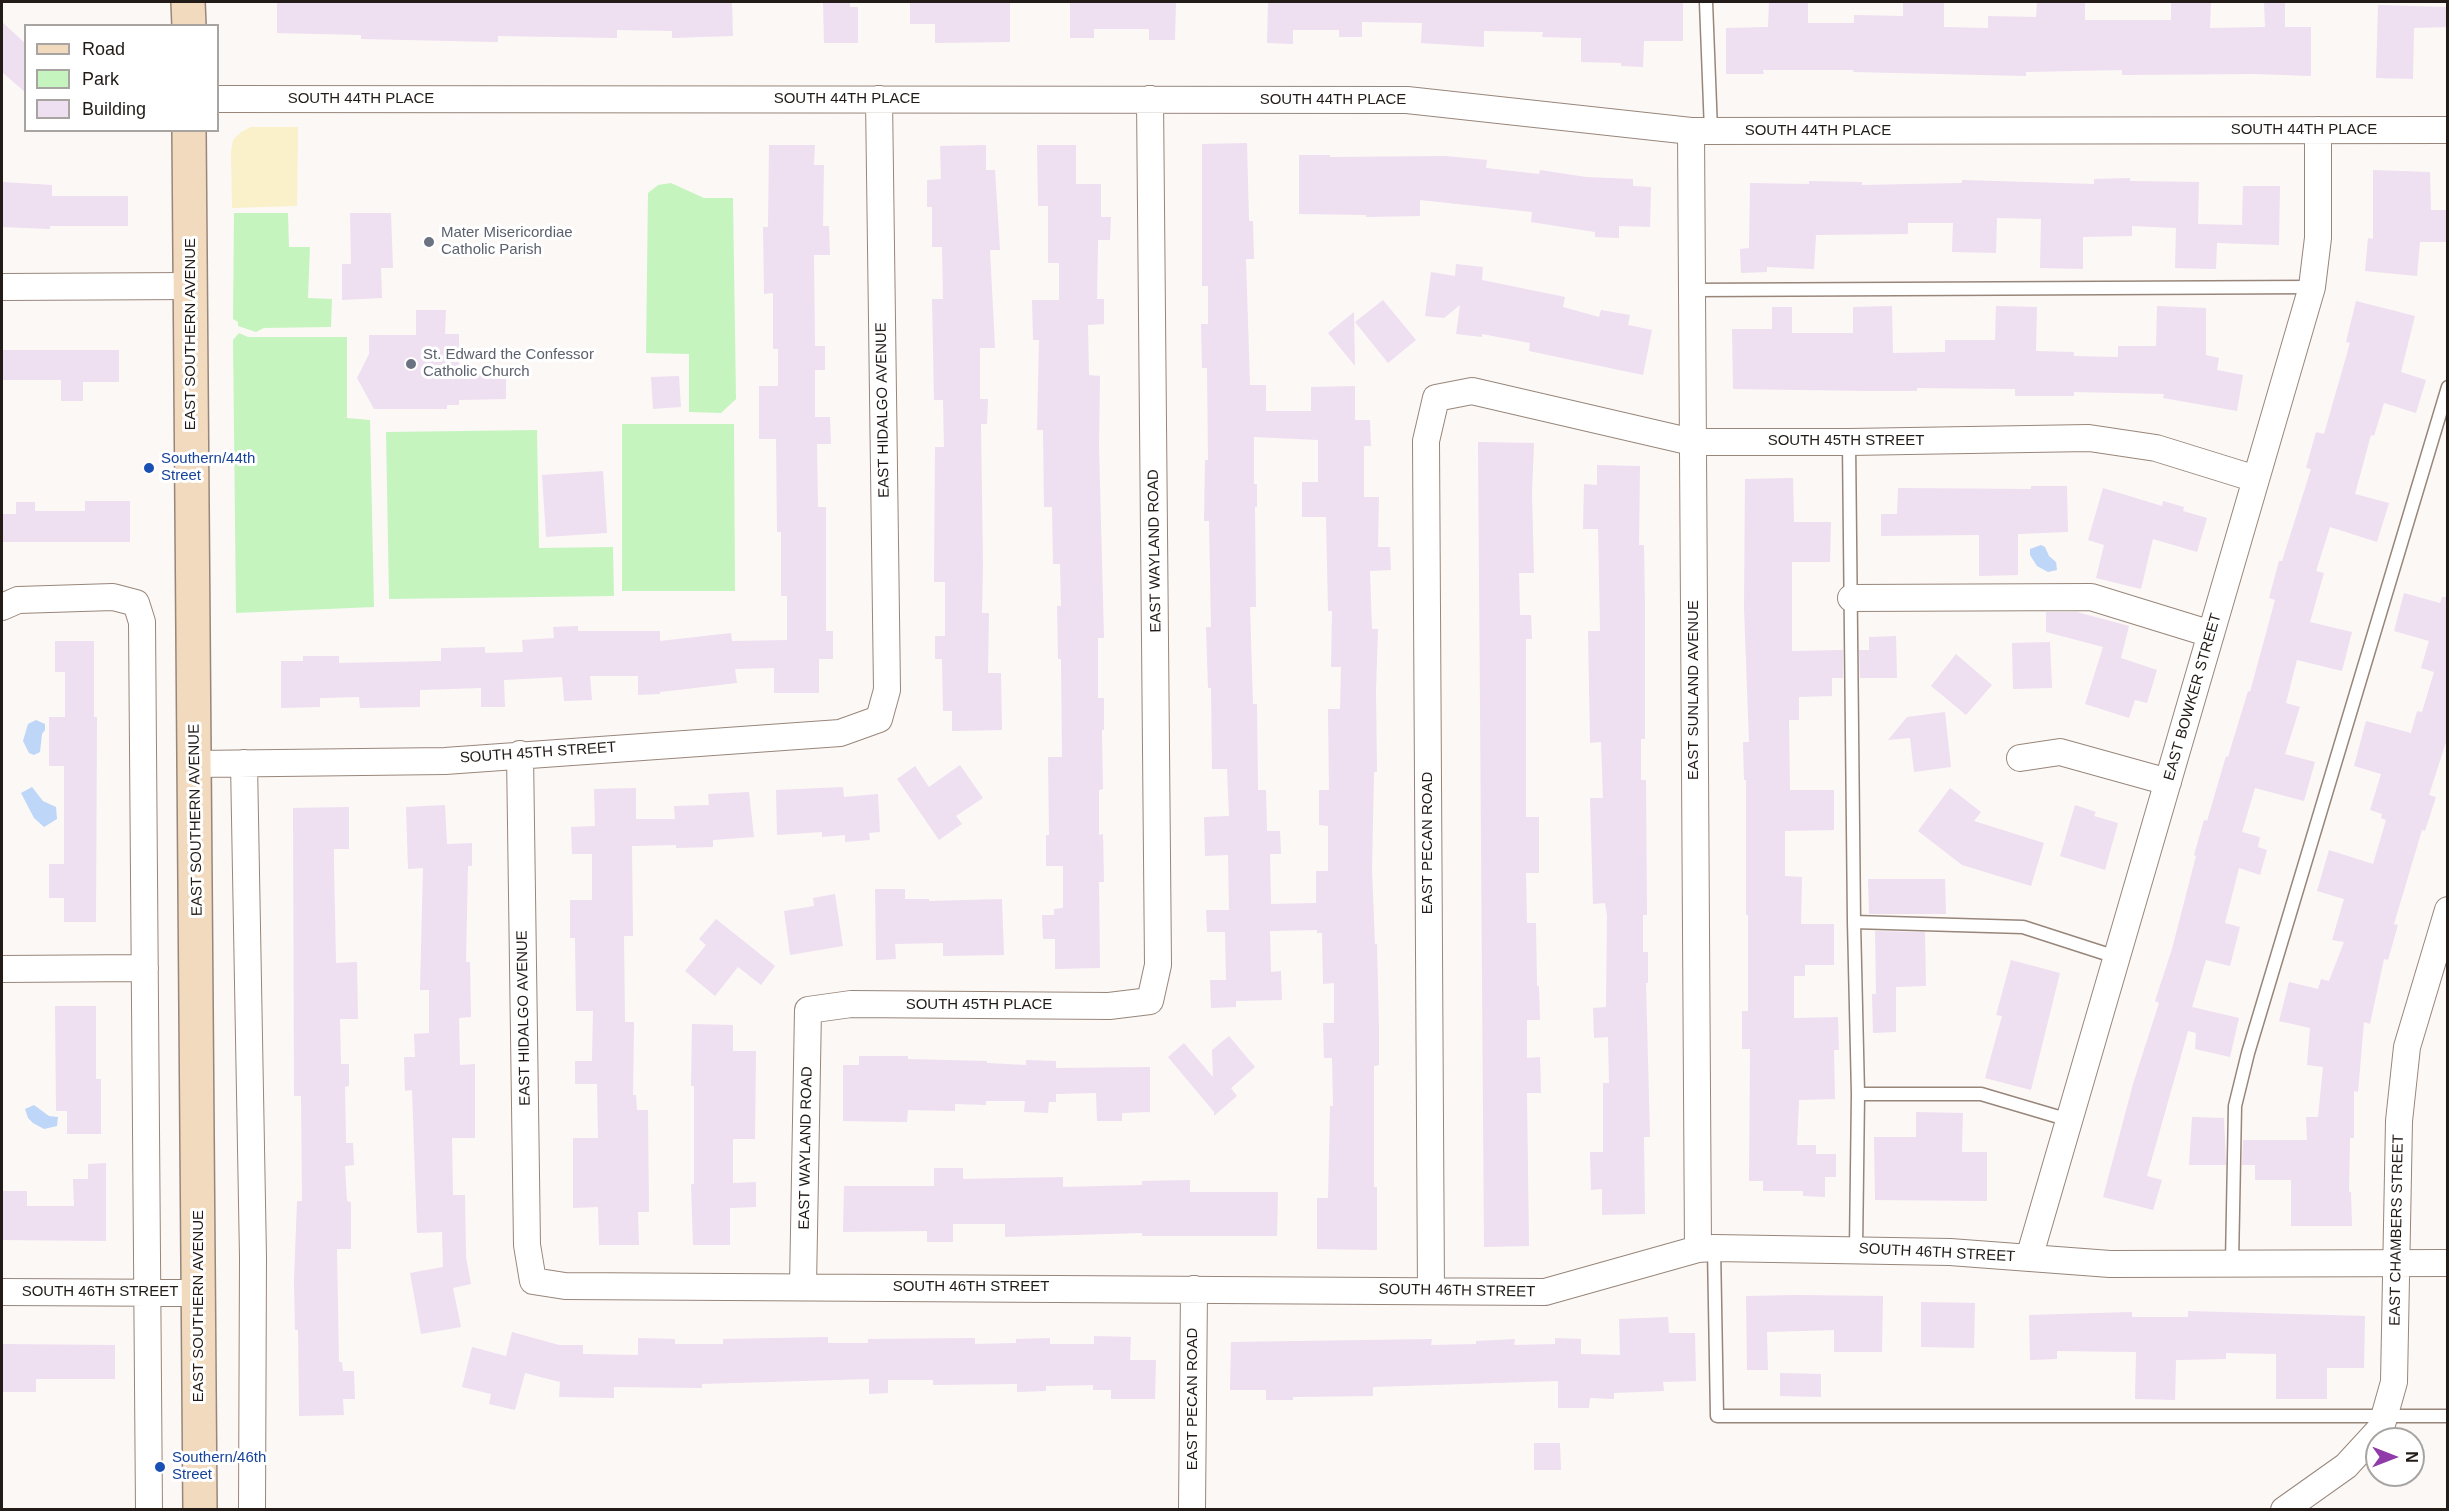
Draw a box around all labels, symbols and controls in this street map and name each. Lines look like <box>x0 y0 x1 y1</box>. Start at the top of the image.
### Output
legend <box>24 24 219 132</box>
text: Road <box>82 39 125 59</box>
text: Park <box>82 69 119 89</box>
street label: SOUTH 44TH PLACE <box>288 90 434 108</box>
street label: SOUTH 44TH PLACE <box>774 90 920 108</box>
street label: SOUTH 44TH PLACE <box>1260 91 1406 109</box>
text: Building <box>82 99 146 119</box>
street label: SOUTH 44TH PLACE <box>2231 121 2377 139</box>
street label: SOUTH 44TH PLACE <box>1745 122 1891 140</box>
place label: Mater Misericordiae Catholic Parish <box>441 224 573 259</box>
marker: Mater Misericordiae Catholic Parish <box>422 235 436 249</box>
street label: EAST SOUTHERN AVENUE <box>182 238 200 430</box>
street label: EAST HIDALGO AVENUE <box>872 322 894 498</box>
place label: St. Edward the Confessor Catholic Church <box>423 346 594 381</box>
marker: St. Edward the Confessor Catholic Church <box>404 357 418 371</box>
street label: SOUTH 45TH STREET <box>1768 432 1924 450</box>
place label: Southern/44th Street <box>161 450 255 485</box>
marker: Southern/44th Street <box>142 461 156 475</box>
street label: EAST WAYLAND ROAD <box>1145 469 1165 633</box>
street label: EAST SUNLAND AVENUE <box>1685 600 1703 780</box>
street label: EAST BOWKER STREET <box>2160 611 2226 783</box>
street label: EAST SOUTHERN AVENUE <box>185 724 207 916</box>
street label: SOUTH 45TH STREET <box>459 739 617 767</box>
street label: EAST PECAN ROAD <box>1419 772 1437 914</box>
street label: EAST HIDALGO AVENUE <box>513 930 535 1106</box>
street label: SOUTH 45TH PLACE <box>906 996 1052 1014</box>
street label: EAST WAYLAND ROAD <box>796 1066 816 1230</box>
street label: EAST CHAMBERS STREET <box>2386 1134 2408 1326</box>
street label: EAST SOUTHERN AVENUE <box>190 1210 208 1402</box>
street label: SOUTH 46TH STREET <box>1858 1240 2016 1266</box>
street label: SOUTH 46TH STREET <box>893 1278 1049 1296</box>
street label: SOUTH 46TH STREET <box>1379 1281 1535 1301</box>
street label: SOUTH 46TH STREET <box>22 1283 178 1301</box>
street label: EAST PECAN ROAD <box>1184 1328 1202 1470</box>
north arrow <box>2365 1427 2425 1487</box>
place label: Southern/46th Street <box>172 1449 266 1484</box>
text: N <box>2403 1451 2420 1463</box>
marker: Southern/46th Street <box>153 1460 167 1474</box>

